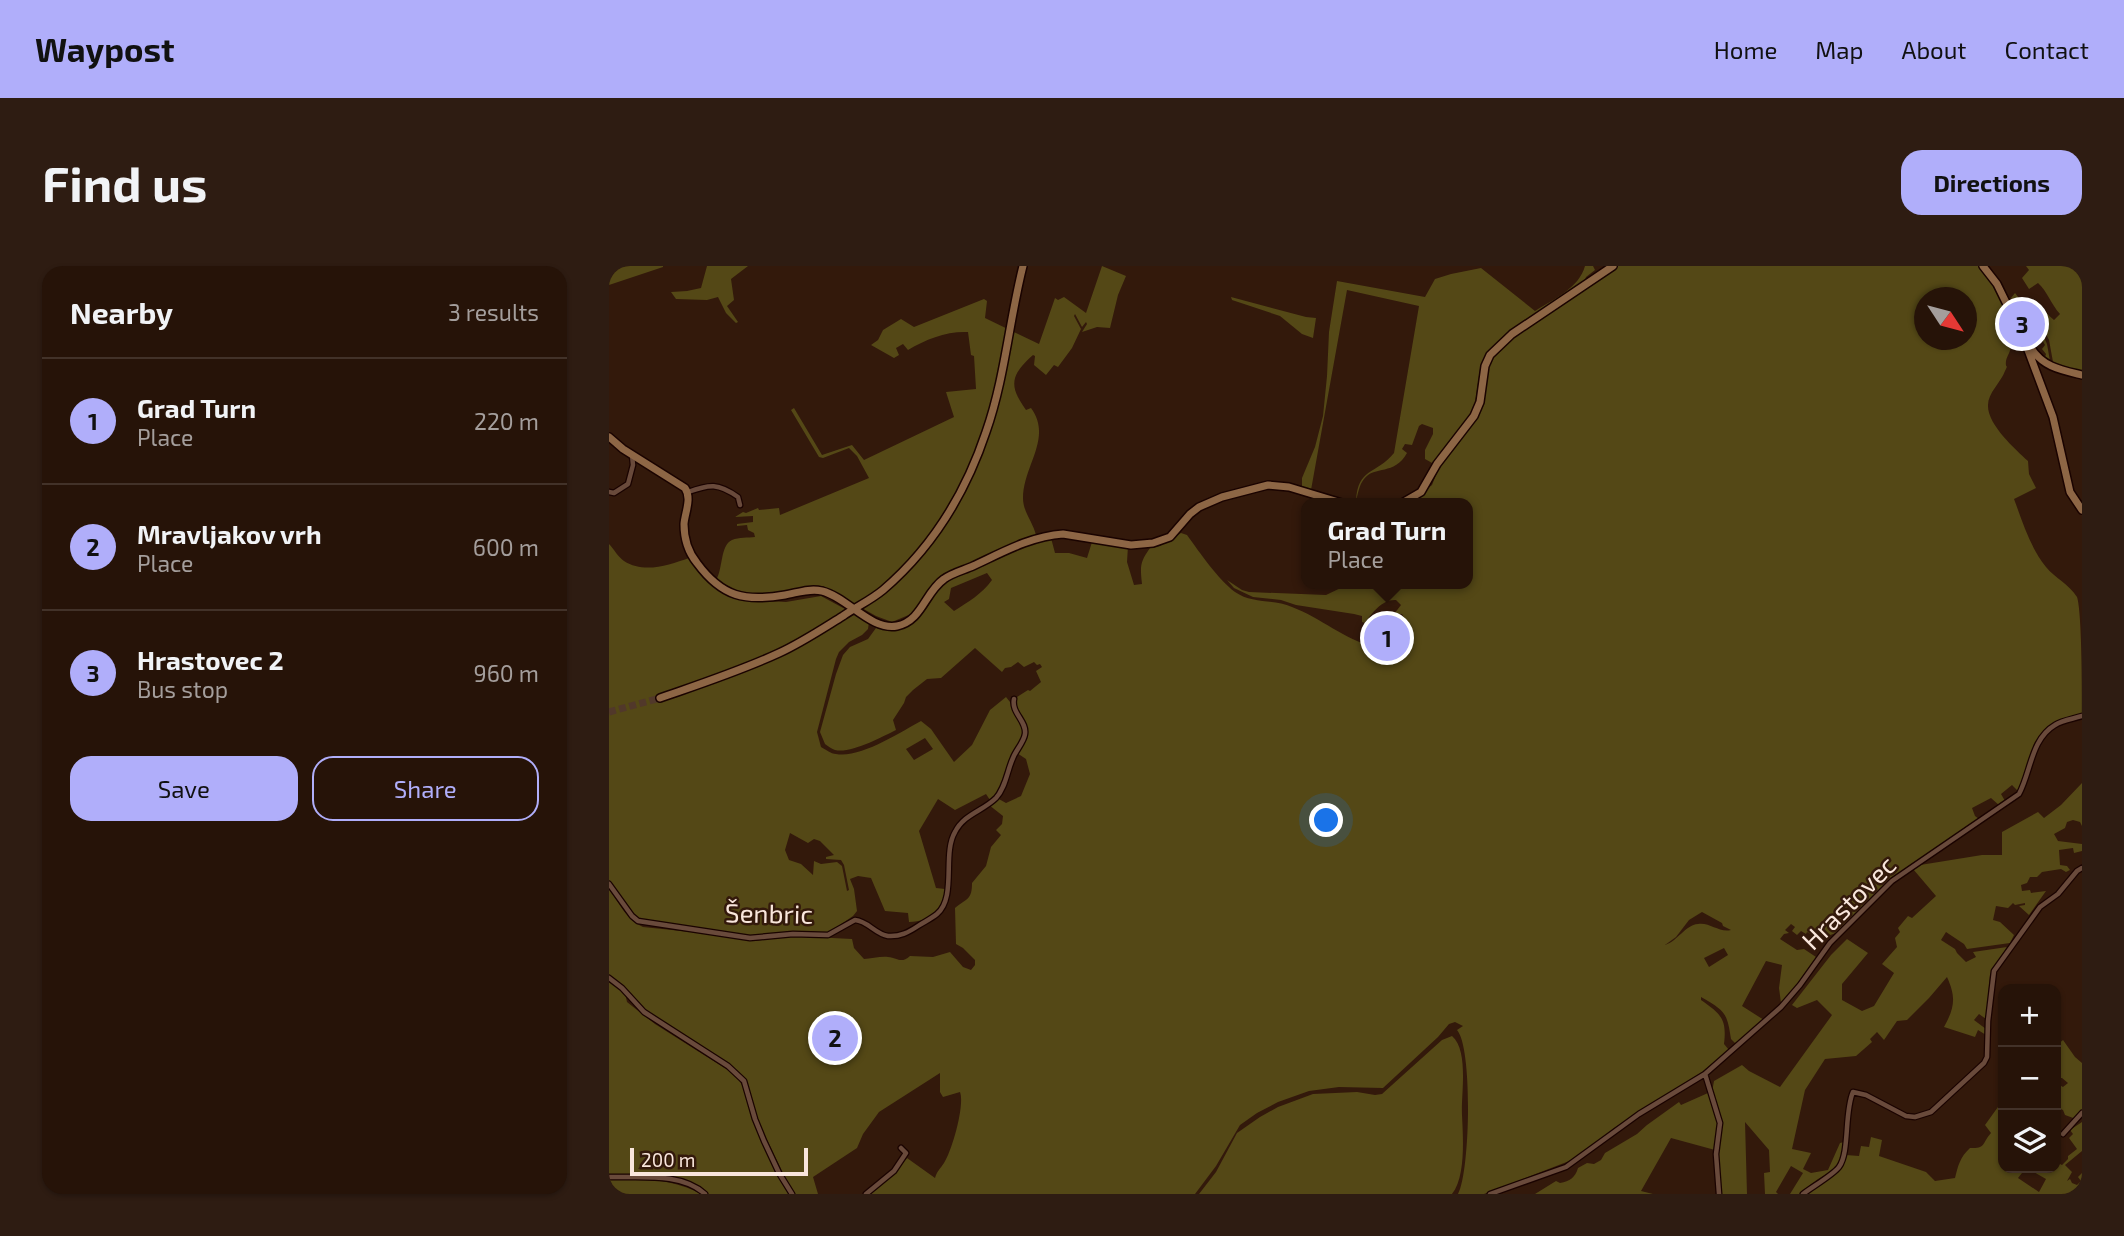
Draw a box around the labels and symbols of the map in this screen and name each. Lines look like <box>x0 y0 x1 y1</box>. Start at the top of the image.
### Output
north arrow <box>1914 287 1977 350</box>
pin: 3 <box>1999 298 2045 350</box>
pin: 1 <box>1364 612 1410 664</box>
your location <box>1309 803 1343 837</box>
street label: Hrastovec <box>1795 849 1901 955</box>
street label: Šenbric <box>725 896 813 929</box>
pin: 2 <box>812 1012 858 1064</box>
scale bar <box>630 1145 809 1177</box>

